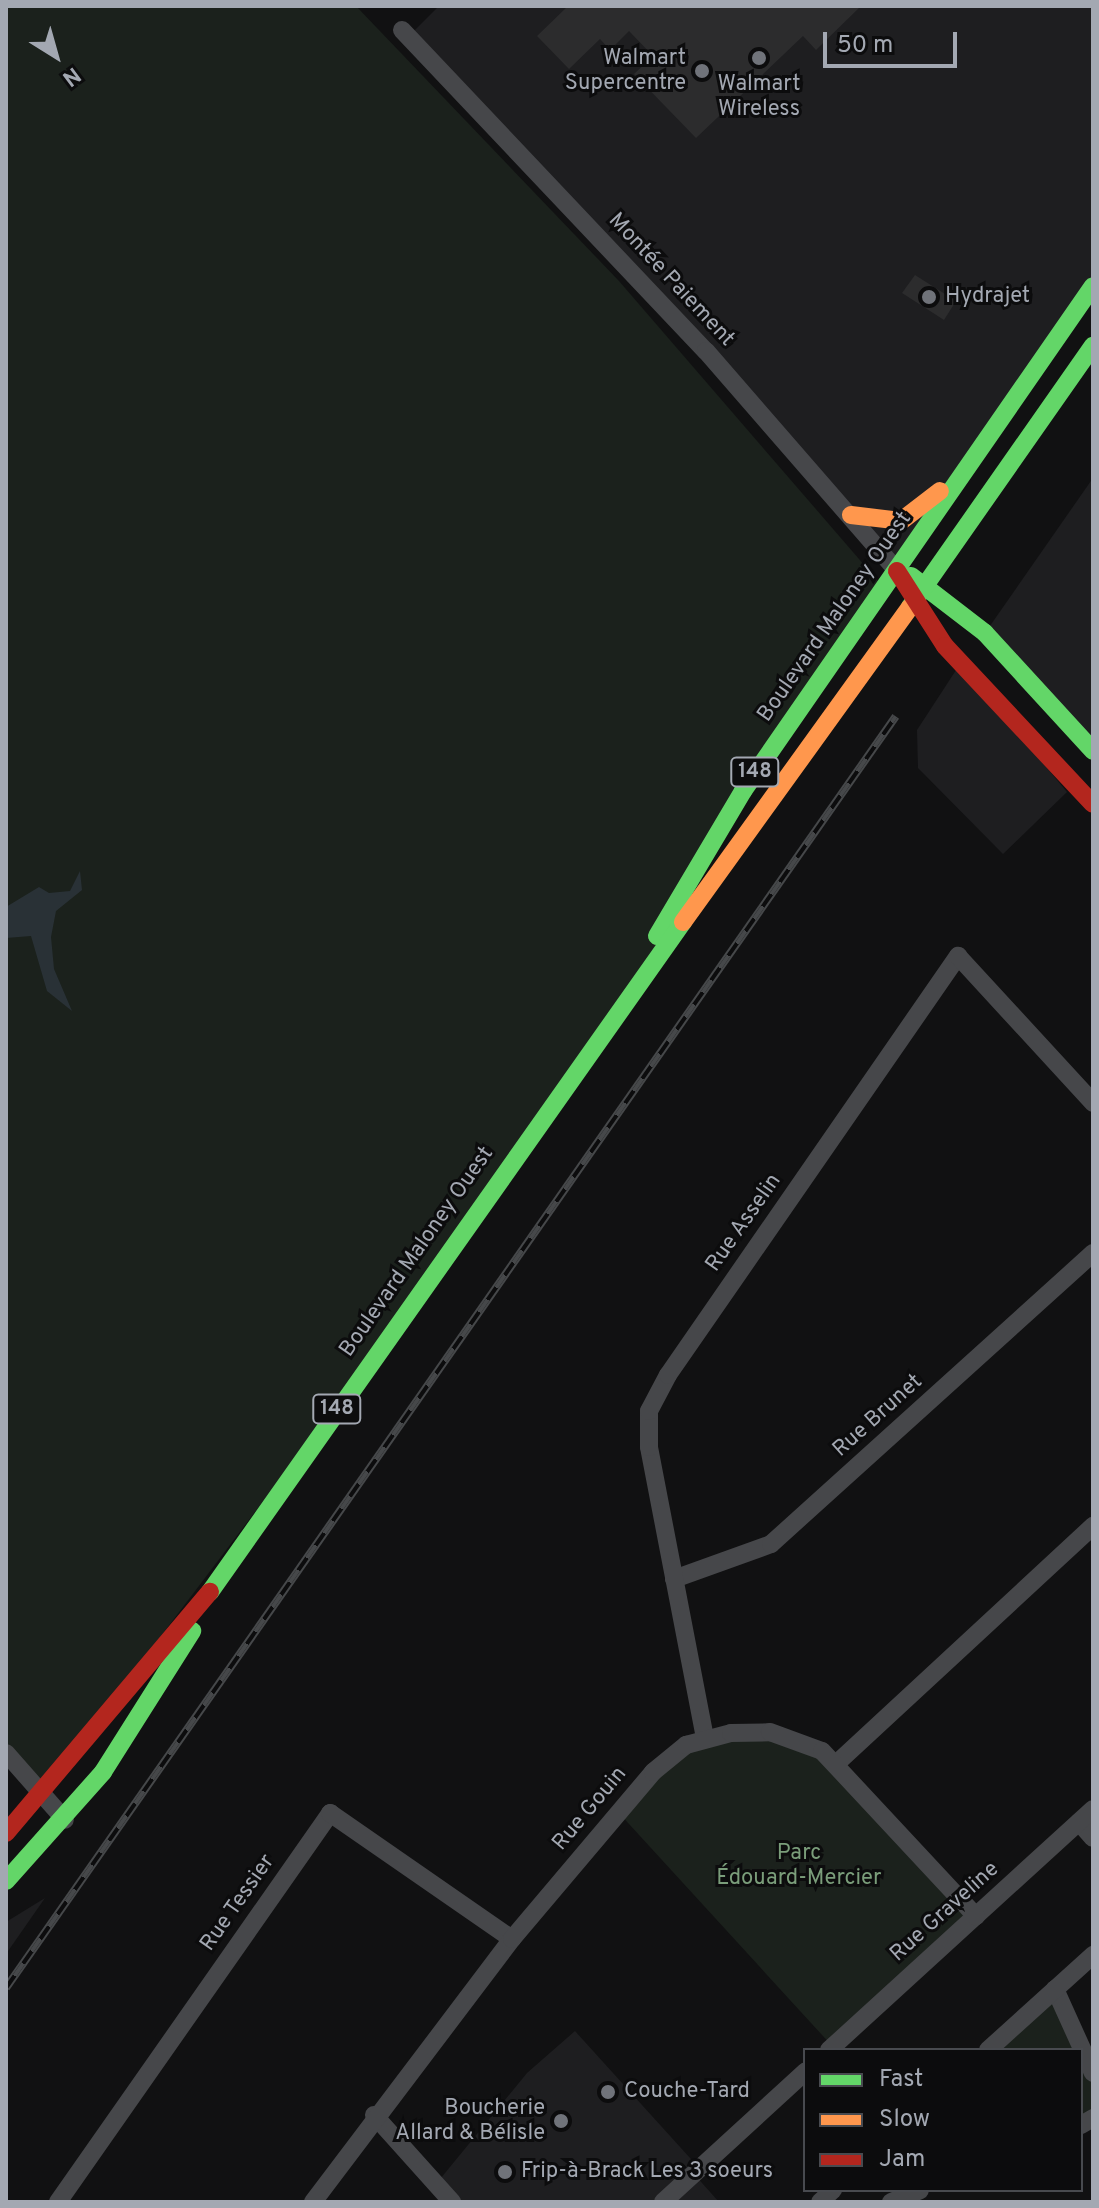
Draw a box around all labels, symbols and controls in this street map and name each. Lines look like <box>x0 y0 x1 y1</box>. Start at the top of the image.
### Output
north arrow <box>16 16 96 96</box>
scale bar <box>827 16 961 66</box>
text: 50 m <box>837 31 893 61</box>
place label: Walmart Supercentre <box>565 45 686 96</box>
marker: Walmart Wireless <box>750 49 768 67</box>
text: N <box>56 60 85 91</box>
marker: Walmart Supercentre <box>693 62 711 80</box>
place label: Walmart Wireless <box>717 71 801 122</box>
street label: Montée Paiement <box>602 208 740 352</box>
place label: Hydrajet <box>945 284 1030 310</box>
marker: Hydrajet <box>920 288 938 306</box>
street label: Boulevard Maloney Ouest <box>752 507 918 727</box>
road number: 148 <box>729 756 781 788</box>
street label: Boulevard Maloney Ouest <box>334 1142 500 1362</box>
street label: Rue Asselin <box>700 1169 788 1277</box>
street label: Rue Brunet <box>828 1369 928 1463</box>
road number: 148 <box>311 1393 363 1425</box>
street label: Rue Gouin <box>547 1762 633 1856</box>
park label: Parc Édouard-Mercier <box>716 1840 882 1892</box>
street label: Rue Tessier <box>195 1849 281 1957</box>
street label: Rue Graveline <box>885 1856 1005 1968</box>
legend <box>803 2048 1083 2192</box>
text: Fast <box>879 2065 923 2095</box>
place label: Couche-Tard <box>624 2079 750 2105</box>
marker: Couche-Tard <box>599 2083 617 2101</box>
place label: Boucherie Allard & Bélisle <box>395 2095 545 2146</box>
text: Slow <box>879 2105 930 2135</box>
marker: Boucherie Allard & Bélisle <box>552 2112 570 2130</box>
text: Jam <box>879 2145 925 2175</box>
place label: Frip-à-Brack Les 3 soeurs <box>521 2159 773 2185</box>
marker: Frip-à-Brack Les 3 soeurs <box>496 2163 514 2181</box>

